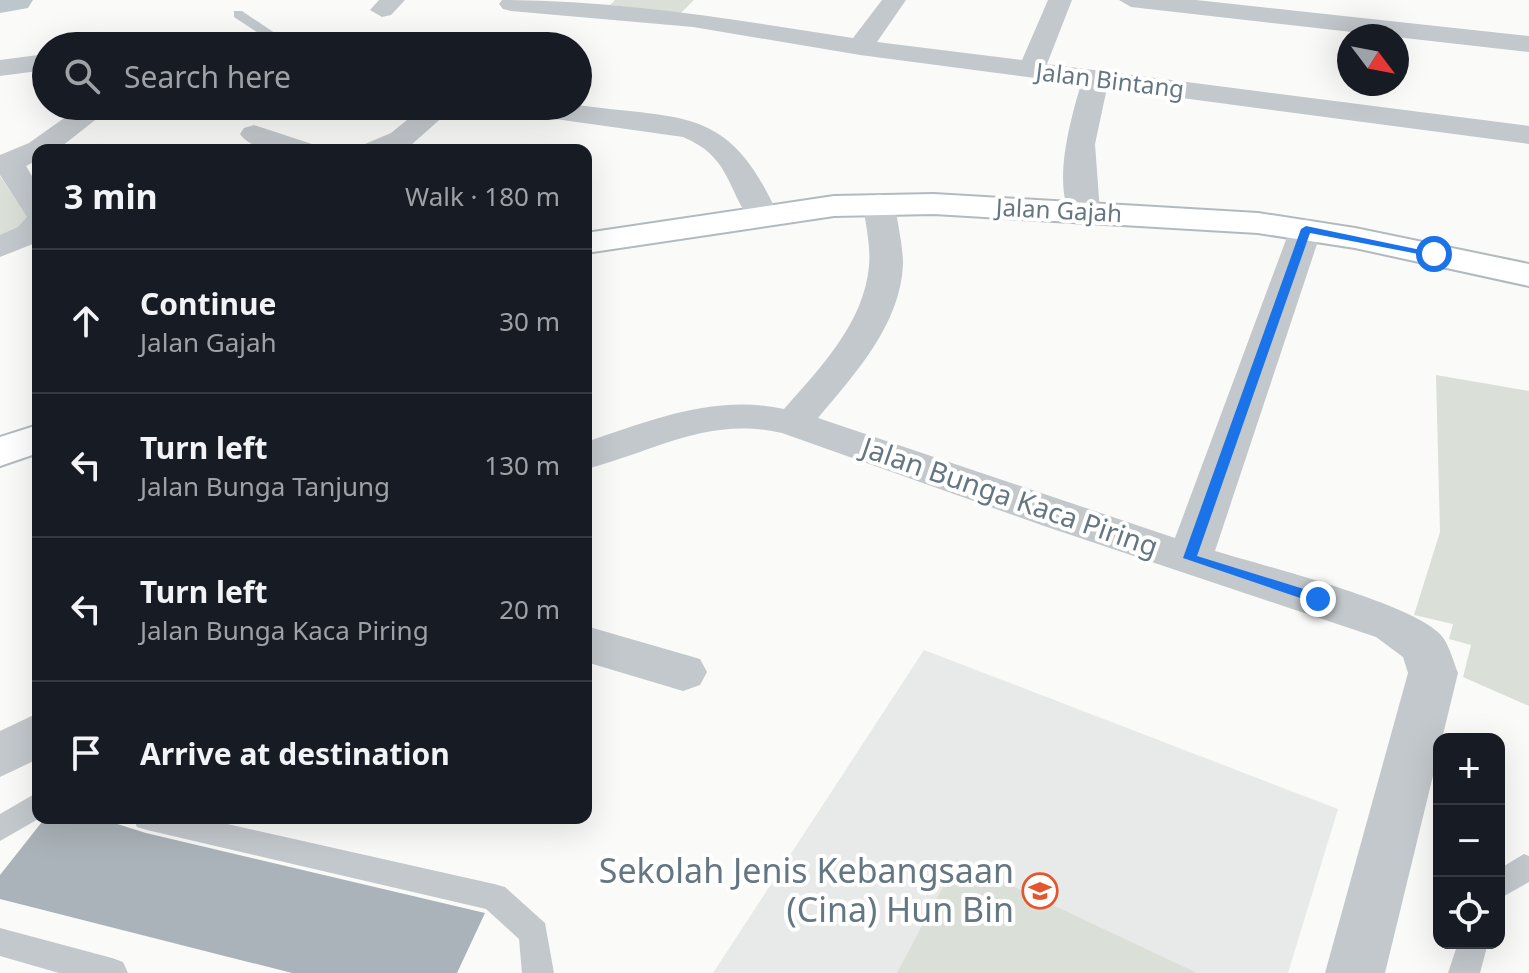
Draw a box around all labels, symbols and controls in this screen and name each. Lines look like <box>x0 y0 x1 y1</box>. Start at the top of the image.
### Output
north arrow <box>1337 24 1409 96</box>
search box <box>32 32 592 120</box>
icon: search <box>60 54 104 98</box>
street label: Jalan Bintang <box>1032 54 1186 105</box>
text: Search here <box>124 56 291 97</box>
text: 3 min <box>64 173 158 219</box>
text: Walk · 180 m <box>405 178 560 214</box>
street label: Jalan Gajah <box>993 190 1123 229</box>
route start <box>1416 236 1452 272</box>
text: Continue <box>140 283 276 324</box>
icon: ahead <box>64 299 108 343</box>
text: 30 m <box>499 303 560 339</box>
text: Jalan Gajah <box>140 324 277 360</box>
text: Turn left <box>140 427 268 468</box>
street label: Jalan Bunga Kaca Piring <box>854 427 1163 565</box>
icon: left <box>64 443 108 487</box>
text: 130 m <box>484 447 560 483</box>
text: Jalan Bunga Tanjung <box>140 468 390 504</box>
text: Turn left <box>140 571 268 612</box>
route end <box>1300 581 1336 617</box>
icon: left <box>64 587 108 631</box>
text: 20 m <box>499 591 560 627</box>
text: Jalan Bunga Kaca Piring <box>140 612 429 648</box>
icon: arrive <box>64 731 108 775</box>
text: Arrive at destination <box>140 733 450 774</box>
map controls <box>1433 733 1505 949</box>
button: + <box>1433 733 1505 805</box>
button: − <box>1433 805 1505 877</box>
place label: Sekolah Jenis Kebangsaan (Cina) Hun Bin <box>599 847 1014 932</box>
school or university icon: Sekolah Jenis Kebangsaan (Cina) Hun Bin <box>1021 872 1059 910</box>
button: locate <box>1433 877 1505 949</box>

